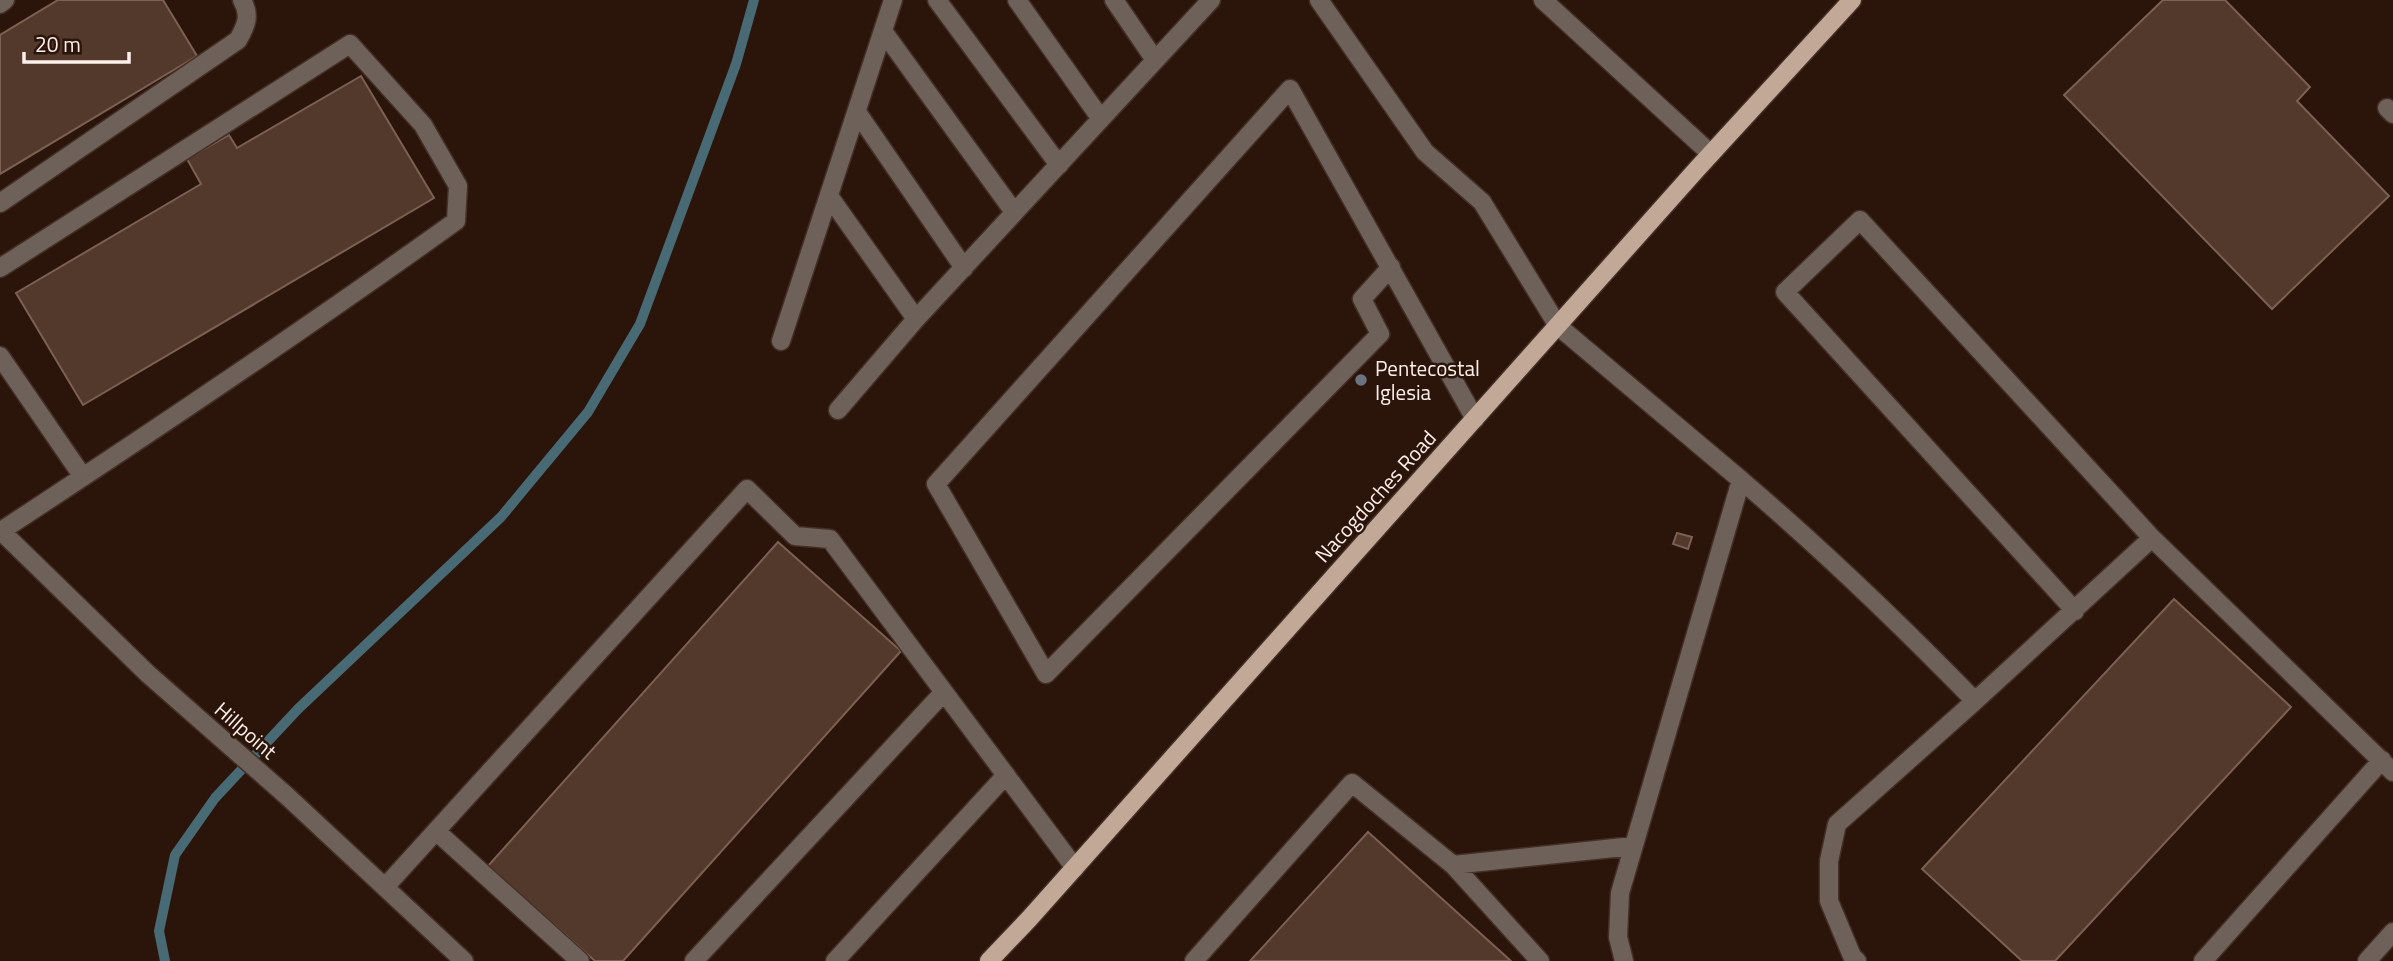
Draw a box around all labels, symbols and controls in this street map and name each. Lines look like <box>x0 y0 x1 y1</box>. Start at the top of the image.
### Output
scale bar <box>24 21 130 65</box>
text: 20 m <box>35 28 81 60</box>
place label: Pentecostal Iglesia <box>1375 352 1480 408</box>
marker: Pentecostal Iglesia <box>1353 372 1369 388</box>
street label: Nacogdoches Road <box>1307 423 1443 569</box>
street label: Hillpoint <box>208 694 285 767</box>

